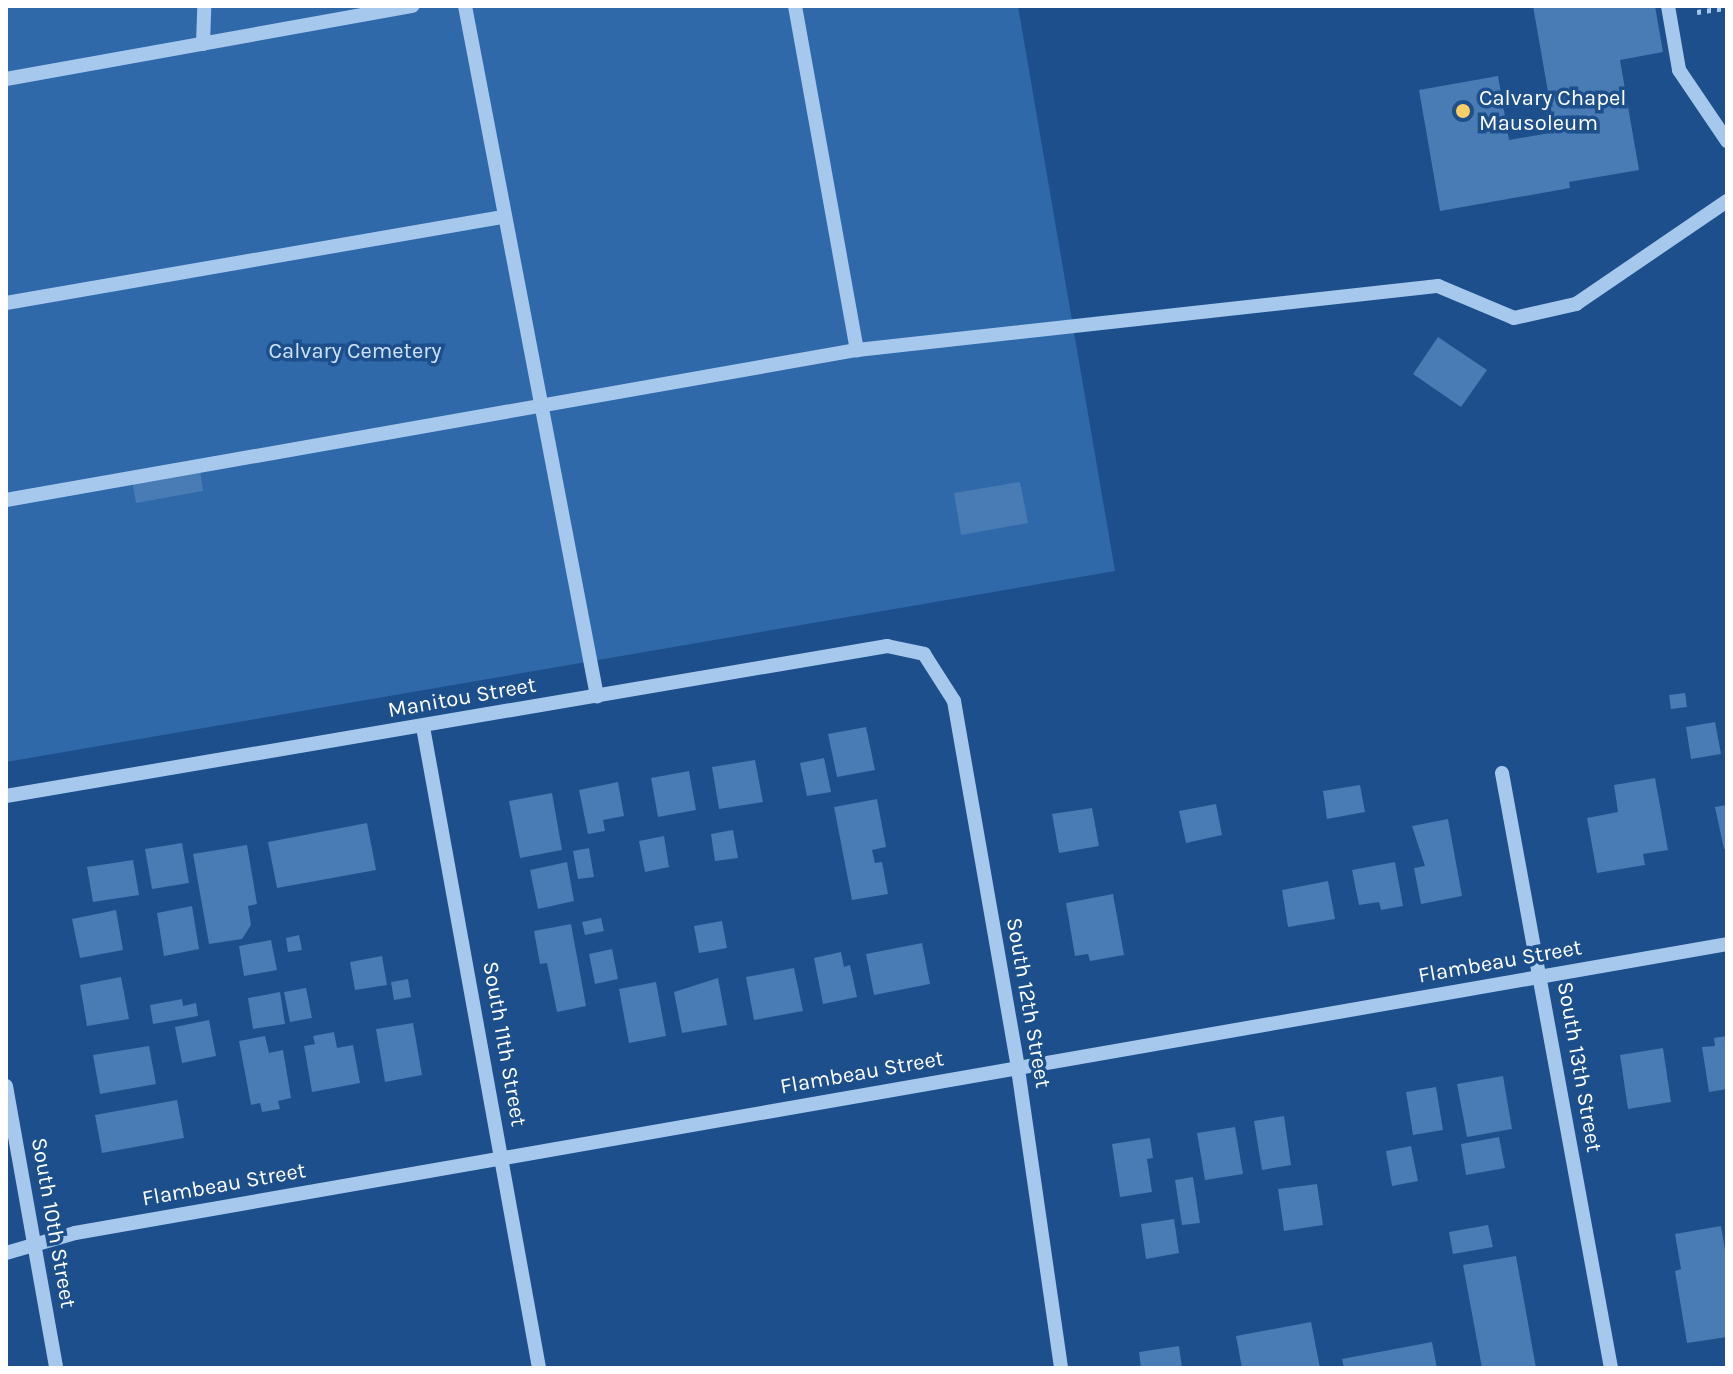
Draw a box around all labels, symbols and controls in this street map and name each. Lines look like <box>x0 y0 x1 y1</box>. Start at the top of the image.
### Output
place label: Calvary Chapel Mausoleum <box>1479 85 1627 136</box>
marker: Calvary Chapel Mausoleum <box>1454 102 1472 120</box>
park label: Calvary Cemetery <box>269 339 441 365</box>
street label: Manitou Street <box>386 672 538 724</box>
street label: South 12th Street <box>1000 916 1056 1090</box>
street label: Flambeau Street <box>1416 935 1584 989</box>
street label: South 11th Street <box>476 959 532 1129</box>
street label: South 13th Street <box>1551 980 1607 1154</box>
street label: Flambeau Street <box>778 1046 946 1100</box>
street label: South 10th Street <box>25 1136 81 1310</box>
street label: Flambeau Street <box>140 1158 308 1212</box>

